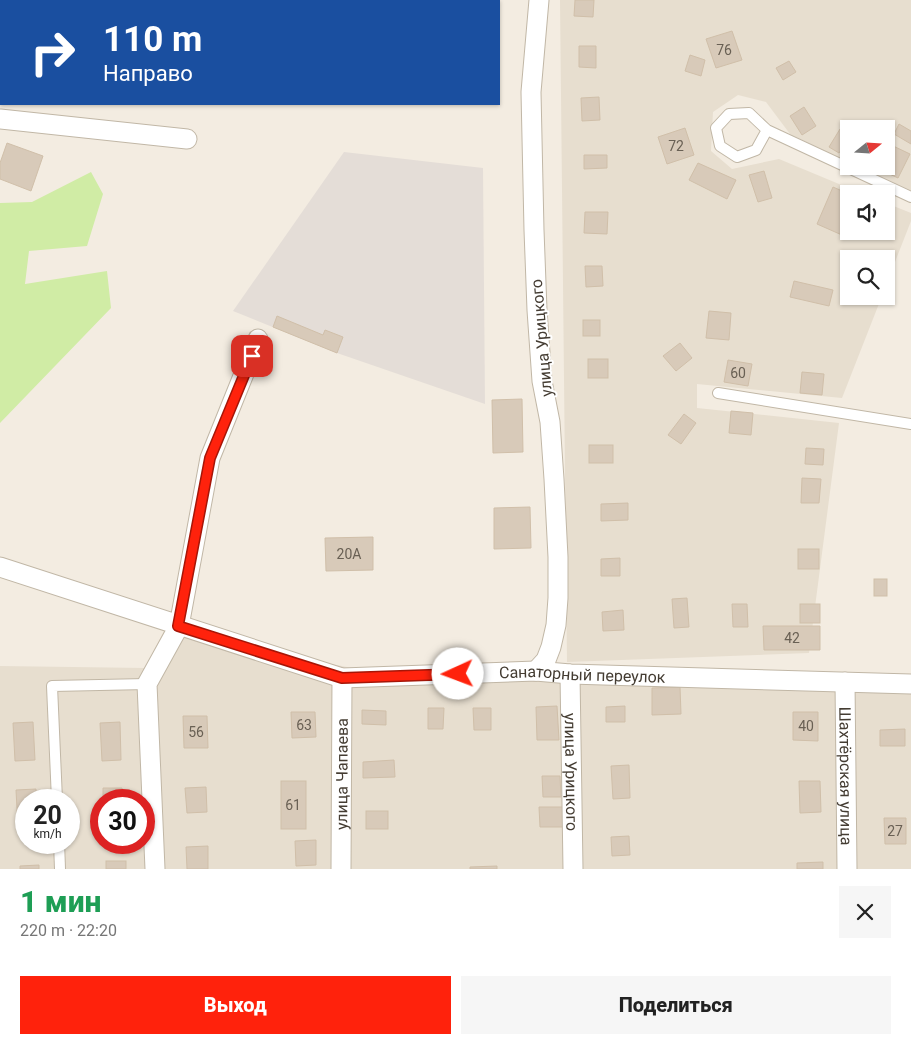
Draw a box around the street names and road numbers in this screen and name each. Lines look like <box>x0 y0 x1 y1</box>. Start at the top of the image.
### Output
street label: улица Урицкого <box>527 278 556 398</box>
street label: Санаторный переулок <box>499 662 666 687</box>
street label: Шахтёрская улица <box>835 707 856 845</box>
street label: улица Урицкого <box>561 713 581 831</box>
street label: улица Чапаева <box>332 718 352 830</box>

